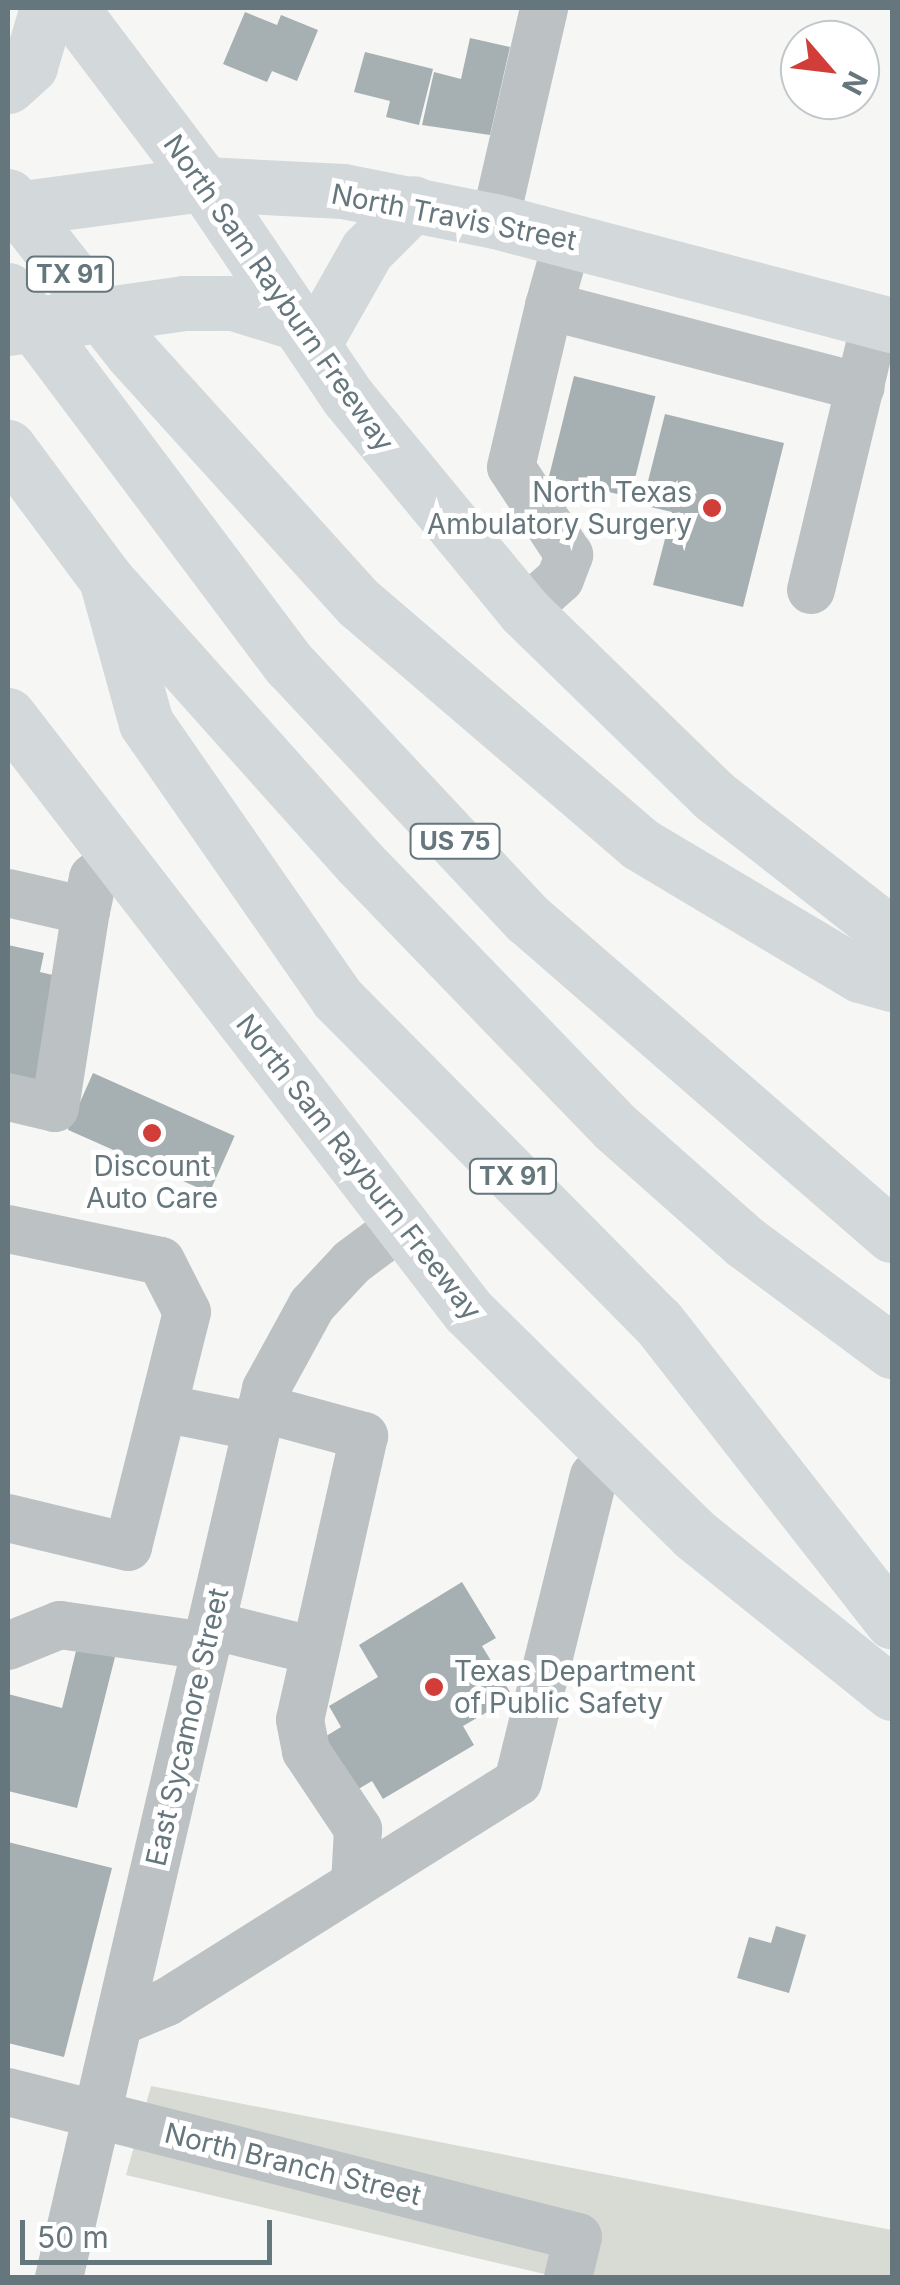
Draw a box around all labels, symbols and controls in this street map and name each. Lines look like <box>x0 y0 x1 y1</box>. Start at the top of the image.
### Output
north arrow <box>780 20 880 120</box>
text: N <box>835 66 875 101</box>
street label: North Sam Rayburn Freeway <box>157 128 401 458</box>
street label: North Travis Street <box>329 177 579 257</box>
road number: TX 91 <box>25 254 115 294</box>
place label: North Texas Ambulatory Surgery <box>427 475 692 541</box>
marker: North Texas Ambulatory Surgery <box>701 497 723 519</box>
road number: US 75 <box>408 821 502 861</box>
street label: North Sam Rayburn Freeway <box>229 1007 489 1327</box>
marker: Discount Auto Care <box>141 1122 163 1144</box>
place label: Discount Auto Care <box>86 1149 218 1215</box>
road number: TX 91 <box>468 1156 558 1196</box>
street label: East Sycamore Street <box>139 1585 235 1869</box>
place label: Texas Department of Public Safety <box>454 1654 696 1720</box>
marker: Texas Department of Public Safety <box>423 1676 445 1698</box>
street label: North Branch Street <box>161 2116 425 2212</box>
scale bar <box>25 2200 278 2262</box>
text: 50 m <box>37 2219 109 2255</box>

